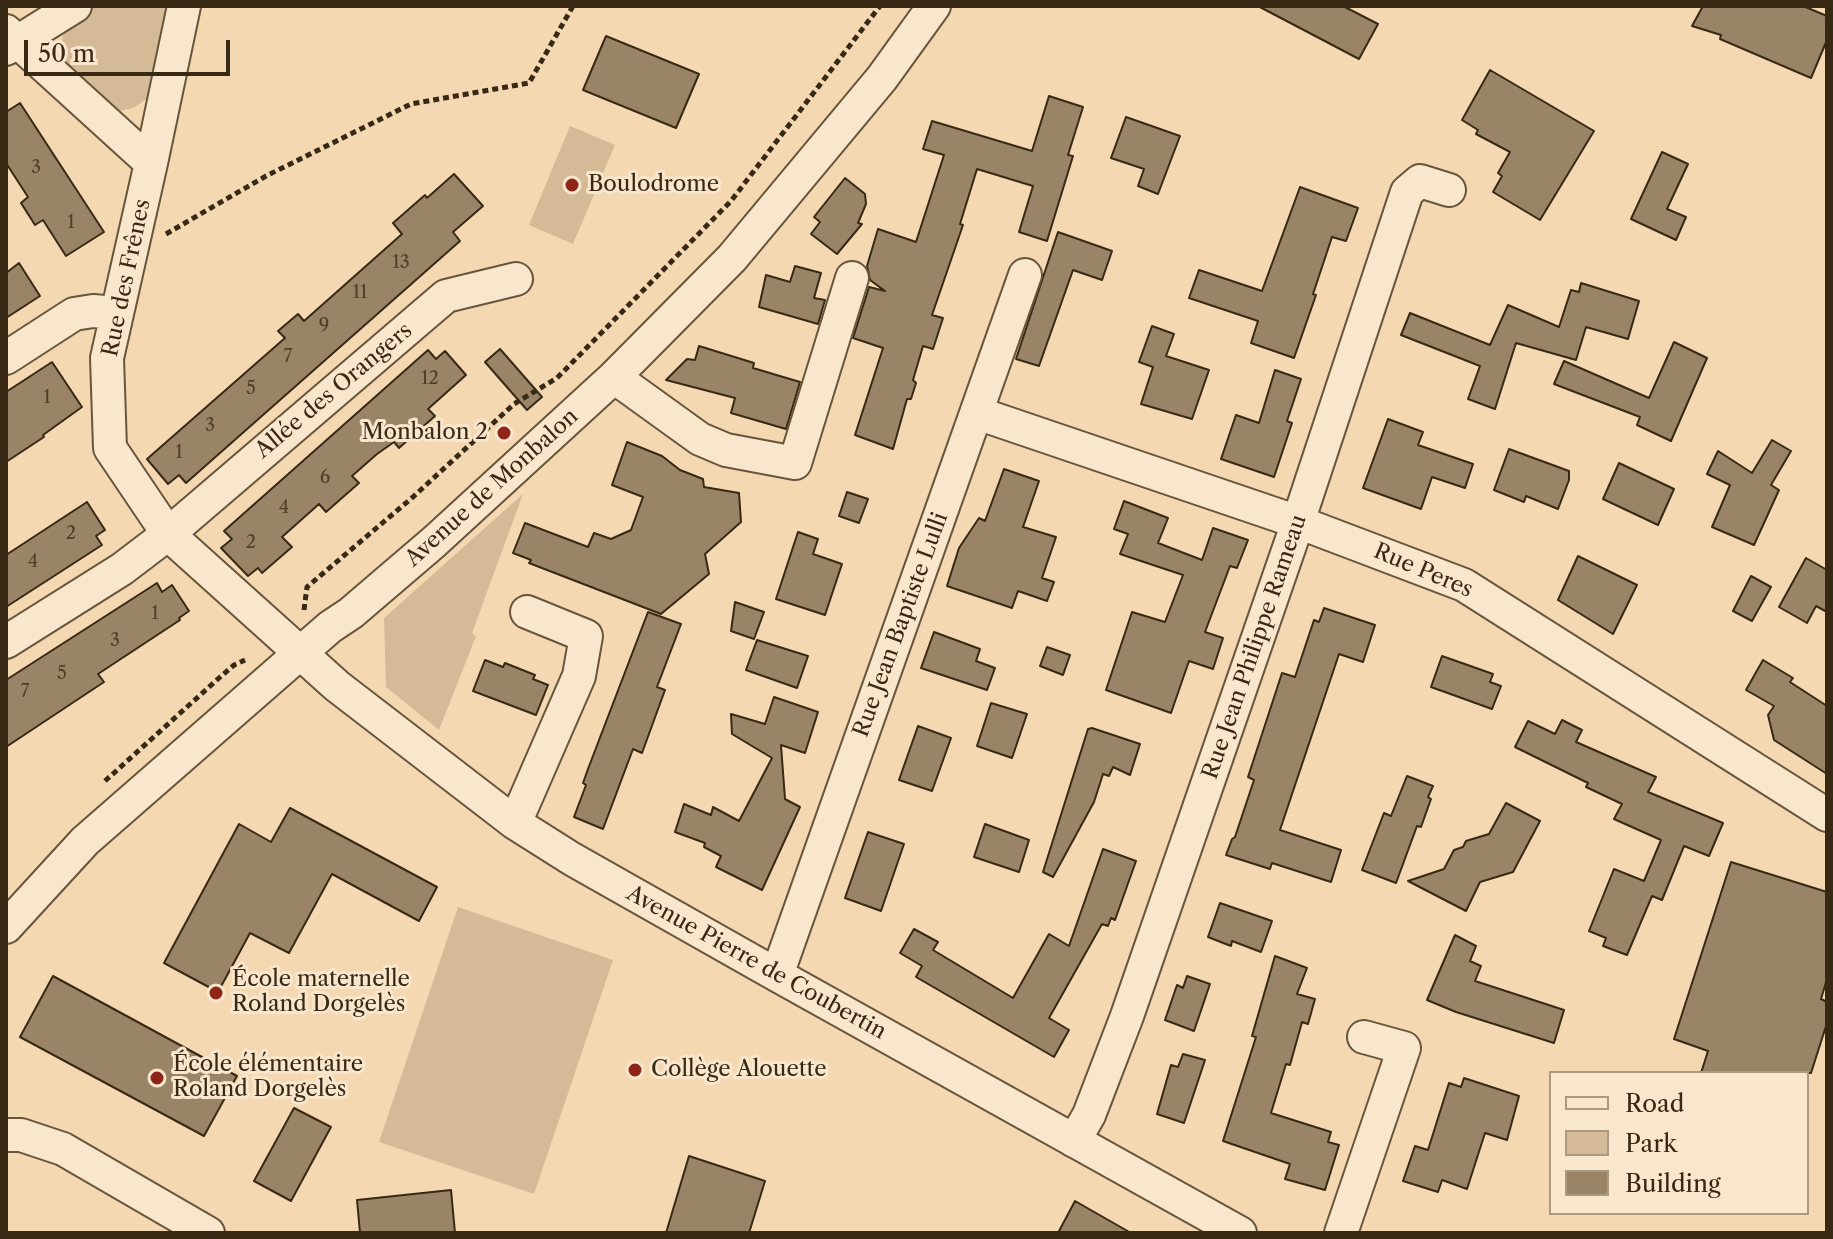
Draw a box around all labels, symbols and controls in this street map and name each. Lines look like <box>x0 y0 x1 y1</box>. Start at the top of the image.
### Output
scale bar <box>28 24 234 74</box>
text: 50 m <box>38 39 95 68</box>
house number: 3 <box>31 157 41 179</box>
place label: Boulodrome <box>588 172 719 198</box>
marker: Boulodrome <box>563 176 581 194</box>
street label: Rue des Frênes <box>97 197 157 359</box>
house number: 1 <box>67 212 75 234</box>
house number: 13 <box>392 252 410 274</box>
house number: 11 <box>352 282 368 304</box>
house number: 9 <box>319 315 329 337</box>
street label: Allée des Orangers <box>250 318 418 464</box>
house number: 7 <box>284 346 292 368</box>
house number: 12 <box>421 368 439 390</box>
house number: 5 <box>246 378 256 400</box>
house number: 1 <box>43 387 51 409</box>
street label: Avenue de Monbalon <box>400 403 584 573</box>
house number: 3 <box>205 415 215 437</box>
place label: Monbalon 2 <box>362 420 488 446</box>
marker: Monbalon 2 <box>495 424 513 442</box>
house number: 1 <box>175 442 183 464</box>
house number: 6 <box>320 467 330 489</box>
house number: 4 <box>279 497 289 519</box>
street label: Rue Jean Baptiste Lulli <box>848 509 954 741</box>
street label: Rue Jean Philippe Rameau <box>1197 511 1313 783</box>
house number: 2 <box>66 523 76 545</box>
house number: 2 <box>246 532 256 554</box>
street label: Rue Peres <box>1370 538 1476 604</box>
house number: 4 <box>28 551 38 573</box>
house number: 1 <box>151 603 159 625</box>
house number: 3 <box>110 630 120 652</box>
house number: 5 <box>57 663 67 685</box>
house number: 7 <box>21 681 29 703</box>
street label: Avenue Pierre de Coubertin <box>622 880 890 1046</box>
place label: École maternelle Roland Dorgelès <box>232 967 410 1018</box>
marker: École maternelle Roland Dorgelès <box>207 984 225 1002</box>
place label: École élémentaire Roland Dorgelès <box>173 1052 363 1104</box>
place label: Collège Alouette <box>651 1057 827 1083</box>
marker: Collège Alouette <box>626 1061 644 1079</box>
marker: École élémentaire Roland Dorgelès <box>148 1069 166 1087</box>
legend <box>1549 1071 1809 1215</box>
text: Road <box>1625 1089 1684 1118</box>
text: Park <box>1625 1129 1677 1158</box>
text: Building <box>1625 1169 1721 1198</box>

